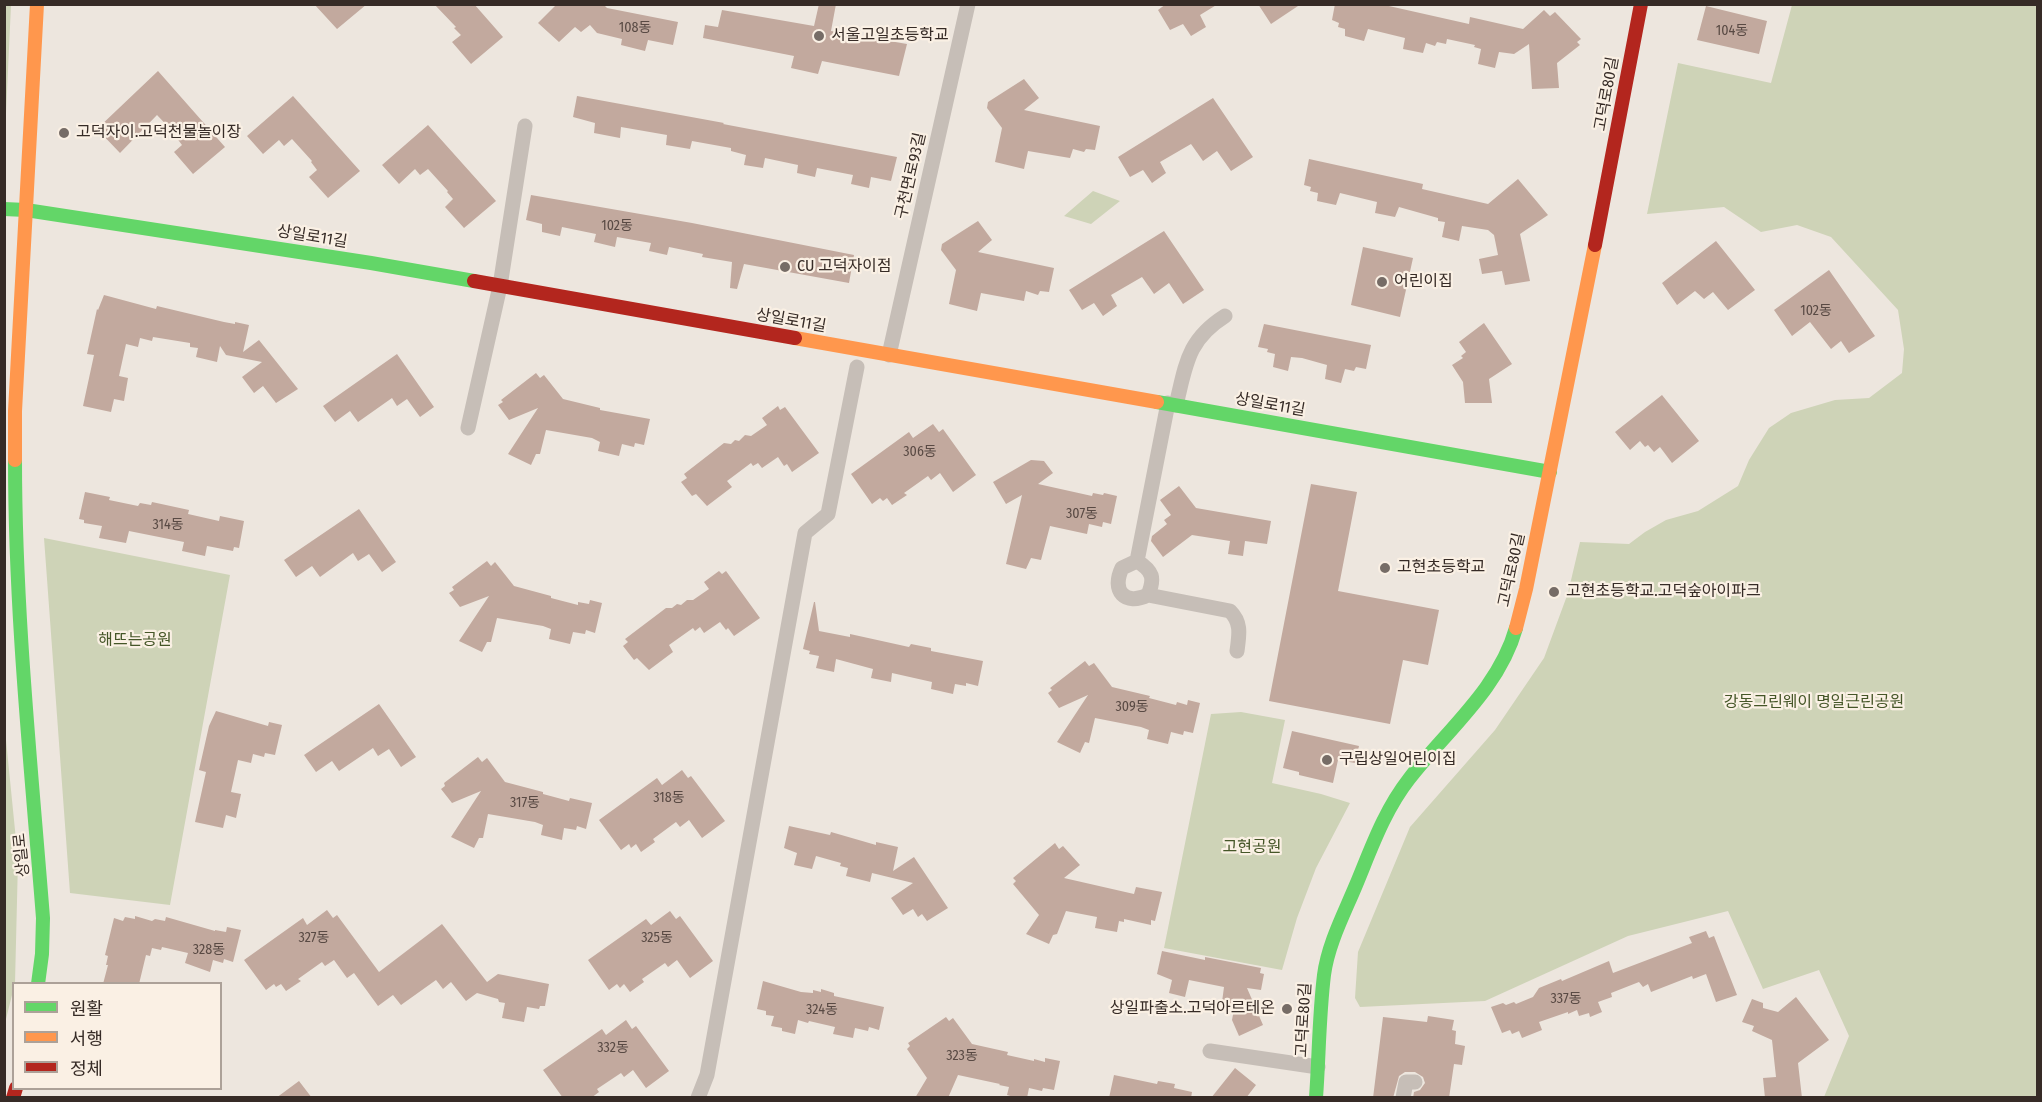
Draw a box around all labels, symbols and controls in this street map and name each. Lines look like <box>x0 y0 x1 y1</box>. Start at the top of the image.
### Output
house number: 108동 <box>619 20 651 36</box>
house number: 104동 <box>1716 23 1748 39</box>
place label: 서울고일초등학교 <box>831 26 949 46</box>
marker: 서울고일초등학교 <box>812 29 826 43</box>
street label: 고덕로80길 <box>1591 55 1623 133</box>
place label: 고덕자이.고덕천물놀이장 <box>76 123 241 143</box>
marker: 고덕자이.고덕천물놀이장 <box>57 126 71 140</box>
street label: 구천면로93길 <box>892 131 930 221</box>
house number: 102동 <box>601 218 633 234</box>
street label: 상일로11길 <box>275 222 349 252</box>
place label: CU 고덕자이점 <box>797 257 892 277</box>
marker: CU 고덕자이점 <box>778 260 792 274</box>
place label: 어린이집 <box>1394 272 1453 292</box>
marker: 어린이집 <box>1375 275 1389 289</box>
house number: 102동 <box>1800 303 1832 319</box>
street label: 상일로11길 <box>754 305 828 337</box>
street label: 상일로11길 <box>1233 389 1307 421</box>
house number: 306동 <box>903 444 937 460</box>
house number: 307동 <box>1066 506 1098 522</box>
house number: 314동 <box>152 517 184 533</box>
street label: 고덕로80길 <box>1495 531 1529 609</box>
place label: 고현초등학교 <box>1397 558 1485 578</box>
marker: 고현초등학교 <box>1378 561 1392 575</box>
place label: 고현초등학교.고덕숲아이파크 <box>1566 582 1761 602</box>
marker: 고현초등학교.고덕숲아이파크 <box>1547 585 1561 599</box>
park label: 해뜨는공원 <box>98 631 172 651</box>
park label: 강동그린웨이 명일근린공원 <box>1724 693 1904 713</box>
house number: 309동 <box>1115 699 1149 715</box>
place label: 구립상일어린이집 <box>1339 750 1457 770</box>
marker: 구립상일어린이집 <box>1320 753 1334 767</box>
house number: 318동 <box>653 790 685 806</box>
house number: 317동 <box>510 795 540 811</box>
street label: 상일로 <box>10 832 34 878</box>
park label: 고현공원 <box>1223 838 1281 858</box>
house number: 327동 <box>299 930 329 946</box>
house number: 325동 <box>641 930 673 946</box>
house number: 328동 <box>193 942 225 958</box>
legend <box>12 982 222 1090</box>
street label: 고덕로80길 <box>1292 982 1316 1058</box>
house number: 337동 <box>1550 991 1582 1007</box>
text: 원활 <box>70 998 103 1020</box>
place label: 상일파출소.고덕아르테온 <box>1110 999 1275 1019</box>
house number: 324동 <box>806 1002 838 1018</box>
marker: 상일파출소.고덕아르테온 <box>1280 1002 1294 1016</box>
text: 서행 <box>70 1028 103 1050</box>
house number: 332동 <box>597 1040 629 1056</box>
house number: 323동 <box>946 1048 978 1064</box>
text: 정체 <box>70 1058 103 1080</box>

